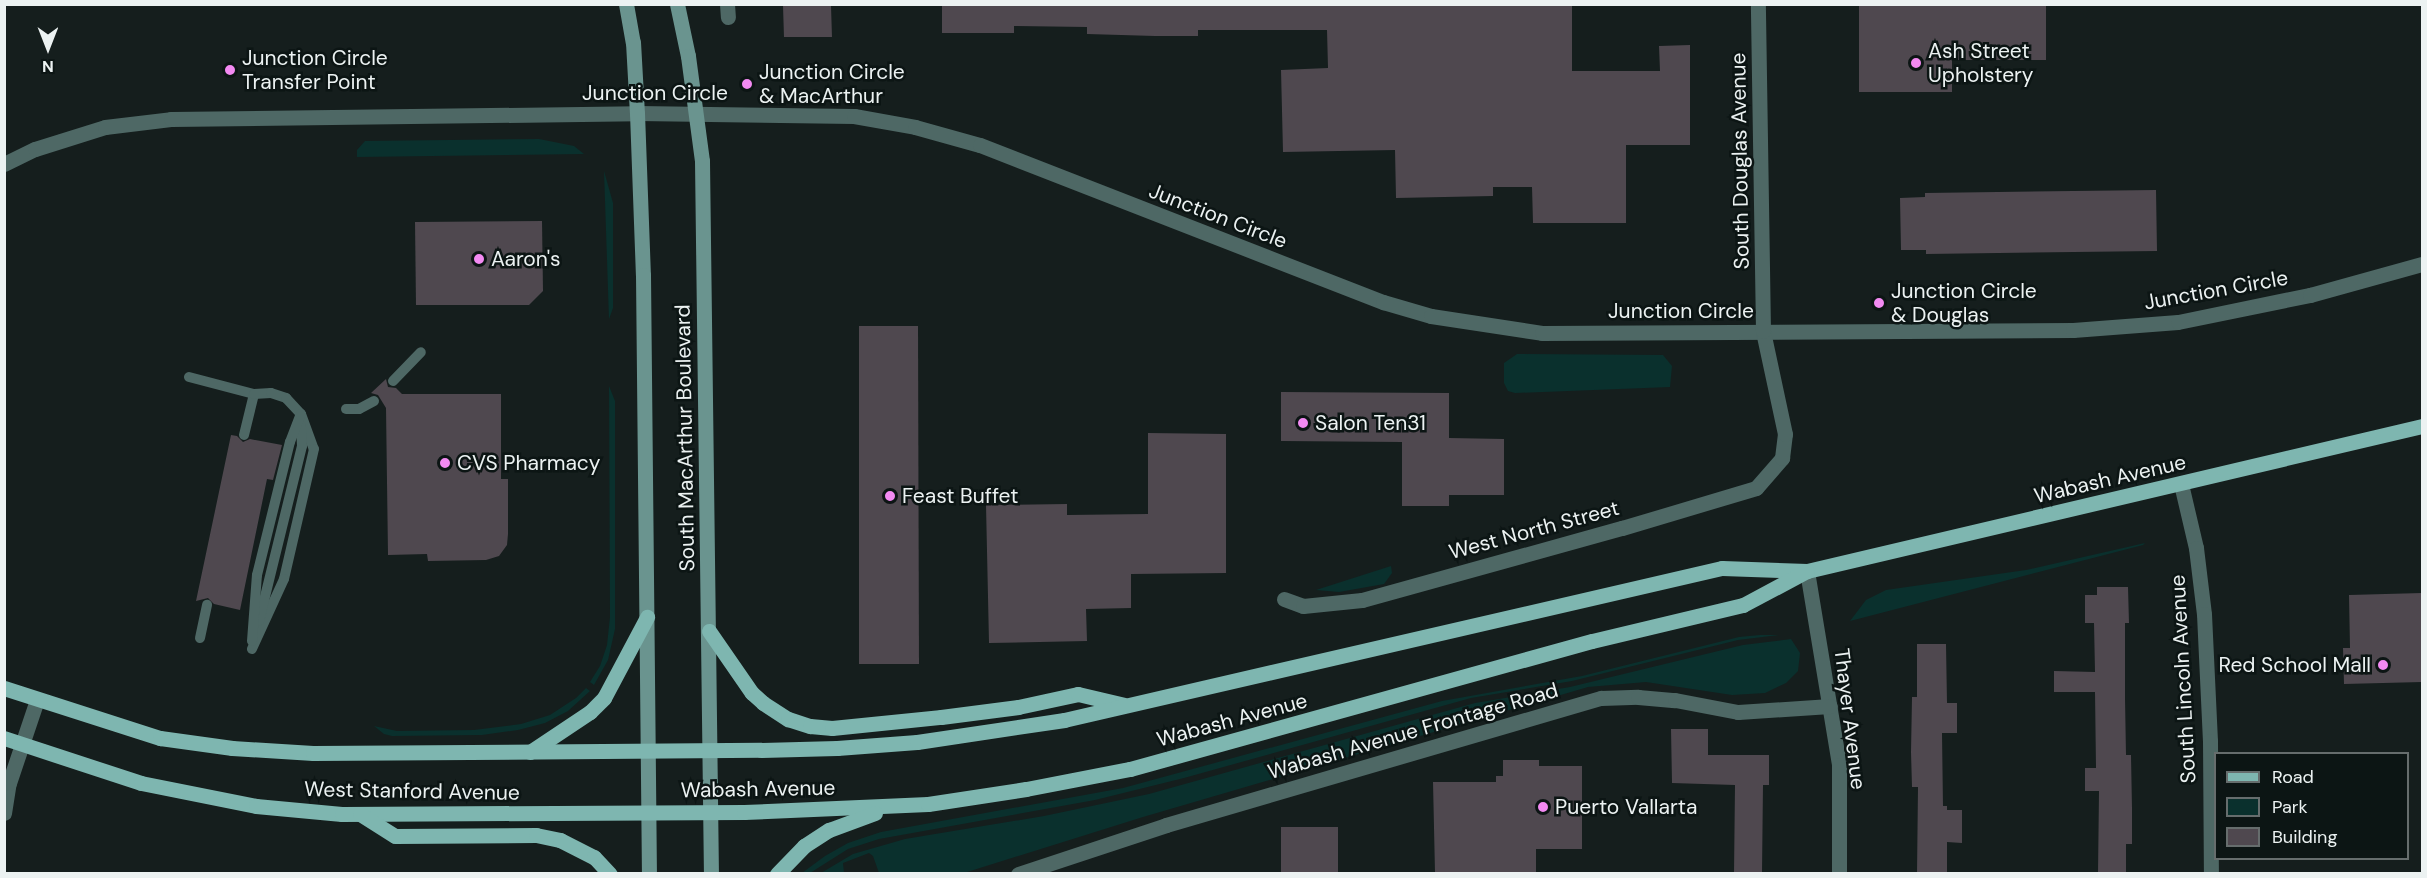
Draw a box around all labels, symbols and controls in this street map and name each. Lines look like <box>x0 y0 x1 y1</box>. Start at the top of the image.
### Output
north arrow <box>18 18 78 78</box>
place label: Ash Street Upholstery <box>1928 38 2034 88</box>
place label: Junction Circle Transfer Point <box>242 45 388 95</box>
street label: South Douglas Avenue <box>1726 52 1754 270</box>
text: N <box>42 56 54 77</box>
marker: Ash Street Upholstery <box>1909 56 1923 70</box>
place label: Junction Circle & MacArthur <box>759 59 905 109</box>
marker: Junction Circle Transfer Point <box>223 63 237 77</box>
marker: Junction Circle & MacArthur <box>740 77 754 91</box>
street label: Junction Circle <box>582 80 728 106</box>
street label: Junction Circle <box>1145 178 1291 254</box>
place label: Aaron's <box>491 246 561 272</box>
marker: Aaron's <box>472 252 486 266</box>
street label: Junction Circle <box>2142 265 2290 315</box>
place label: Junction Circle & Douglas <box>1891 278 2037 328</box>
marker: Junction Circle & Douglas <box>1872 296 1886 310</box>
street label: Junction Circle <box>1608 298 1754 324</box>
street label: South MacArthur Boulevard <box>670 304 700 572</box>
place label: Salon Ten31 <box>1315 410 1426 436</box>
marker: Salon Ten31 <box>1296 416 1310 430</box>
street label: Wabash Avenue <box>2032 449 2188 509</box>
place label: CVS Pharmacy <box>457 450 601 476</box>
marker: CVS Pharmacy <box>438 456 452 470</box>
place label: Feast Buffet <box>902 483 1018 509</box>
marker: Feast Buffet <box>883 489 897 503</box>
street label: West North Street <box>1446 495 1622 565</box>
street label: South Lincoln Avenue <box>2165 574 2201 784</box>
street label: Thayer Avenue <box>1829 647 1871 791</box>
place label: Red School Mall <box>2219 652 2371 678</box>
marker: Red School Mall <box>2376 658 2390 672</box>
street label: Wabash Avenue Frontage Road <box>1265 677 1561 785</box>
street label: Wabash Avenue <box>1154 688 1310 752</box>
legend <box>2214 752 2409 860</box>
text: Road <box>2272 765 2314 789</box>
street label: Wabash Avenue <box>680 775 836 803</box>
street label: West Stanford Avenue <box>304 777 520 805</box>
place label: Puerto Vallarta <box>1555 794 1697 820</box>
text: Park <box>2272 795 2308 819</box>
marker: Puerto Vallarta <box>1536 800 1550 814</box>
text: Building <box>2272 825 2337 849</box>

